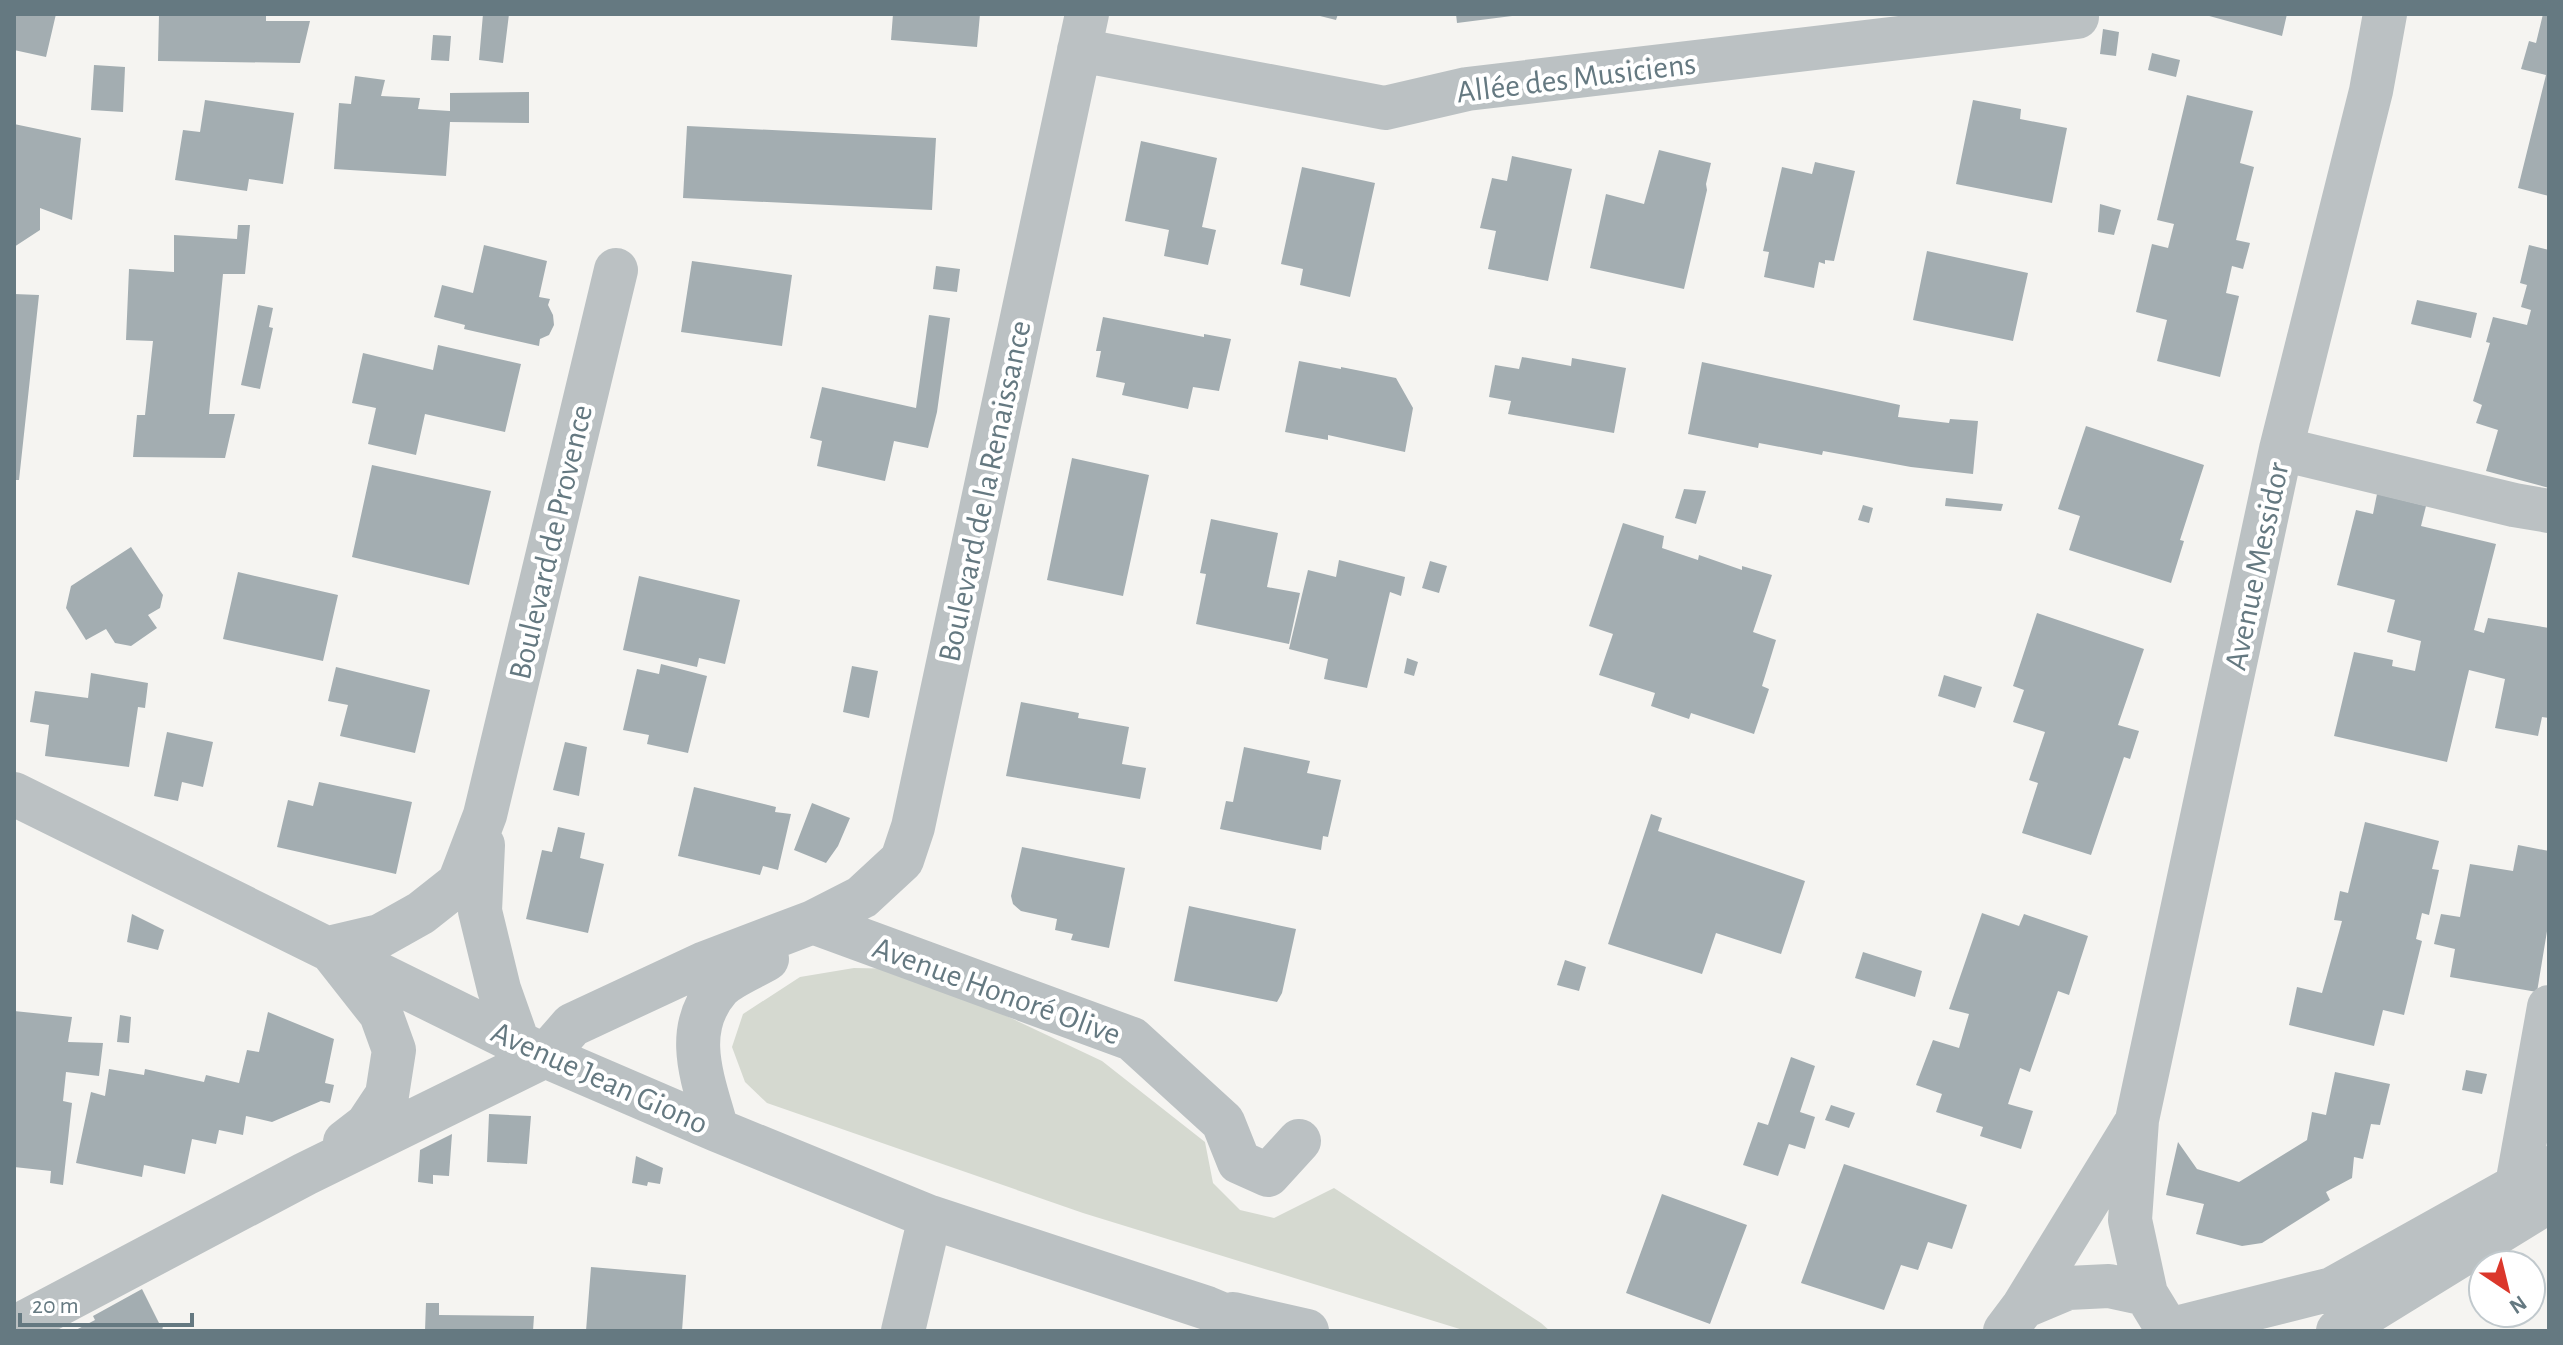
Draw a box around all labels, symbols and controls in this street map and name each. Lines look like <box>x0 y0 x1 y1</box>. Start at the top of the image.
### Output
street label: Allée des Musiciens <box>1454 47 1698 109</box>
street label: Boulevard de la Renaissance <box>933 318 1037 665</box>
street label: Boulevard de Provence <box>504 402 598 683</box>
street label: Avenue Messidor <box>2219 459 2295 673</box>
street label: Avenue Honoré Olive <box>868 931 1125 1051</box>
street label: Avenue Jean Giono <box>486 1016 713 1140</box>
north arrow <box>2467 1249 2547 1329</box>
scale bar <box>20 1277 192 1327</box>
text: N <box>2505 1291 2530 1318</box>
text: 20 m <box>32 1294 79 1318</box>

